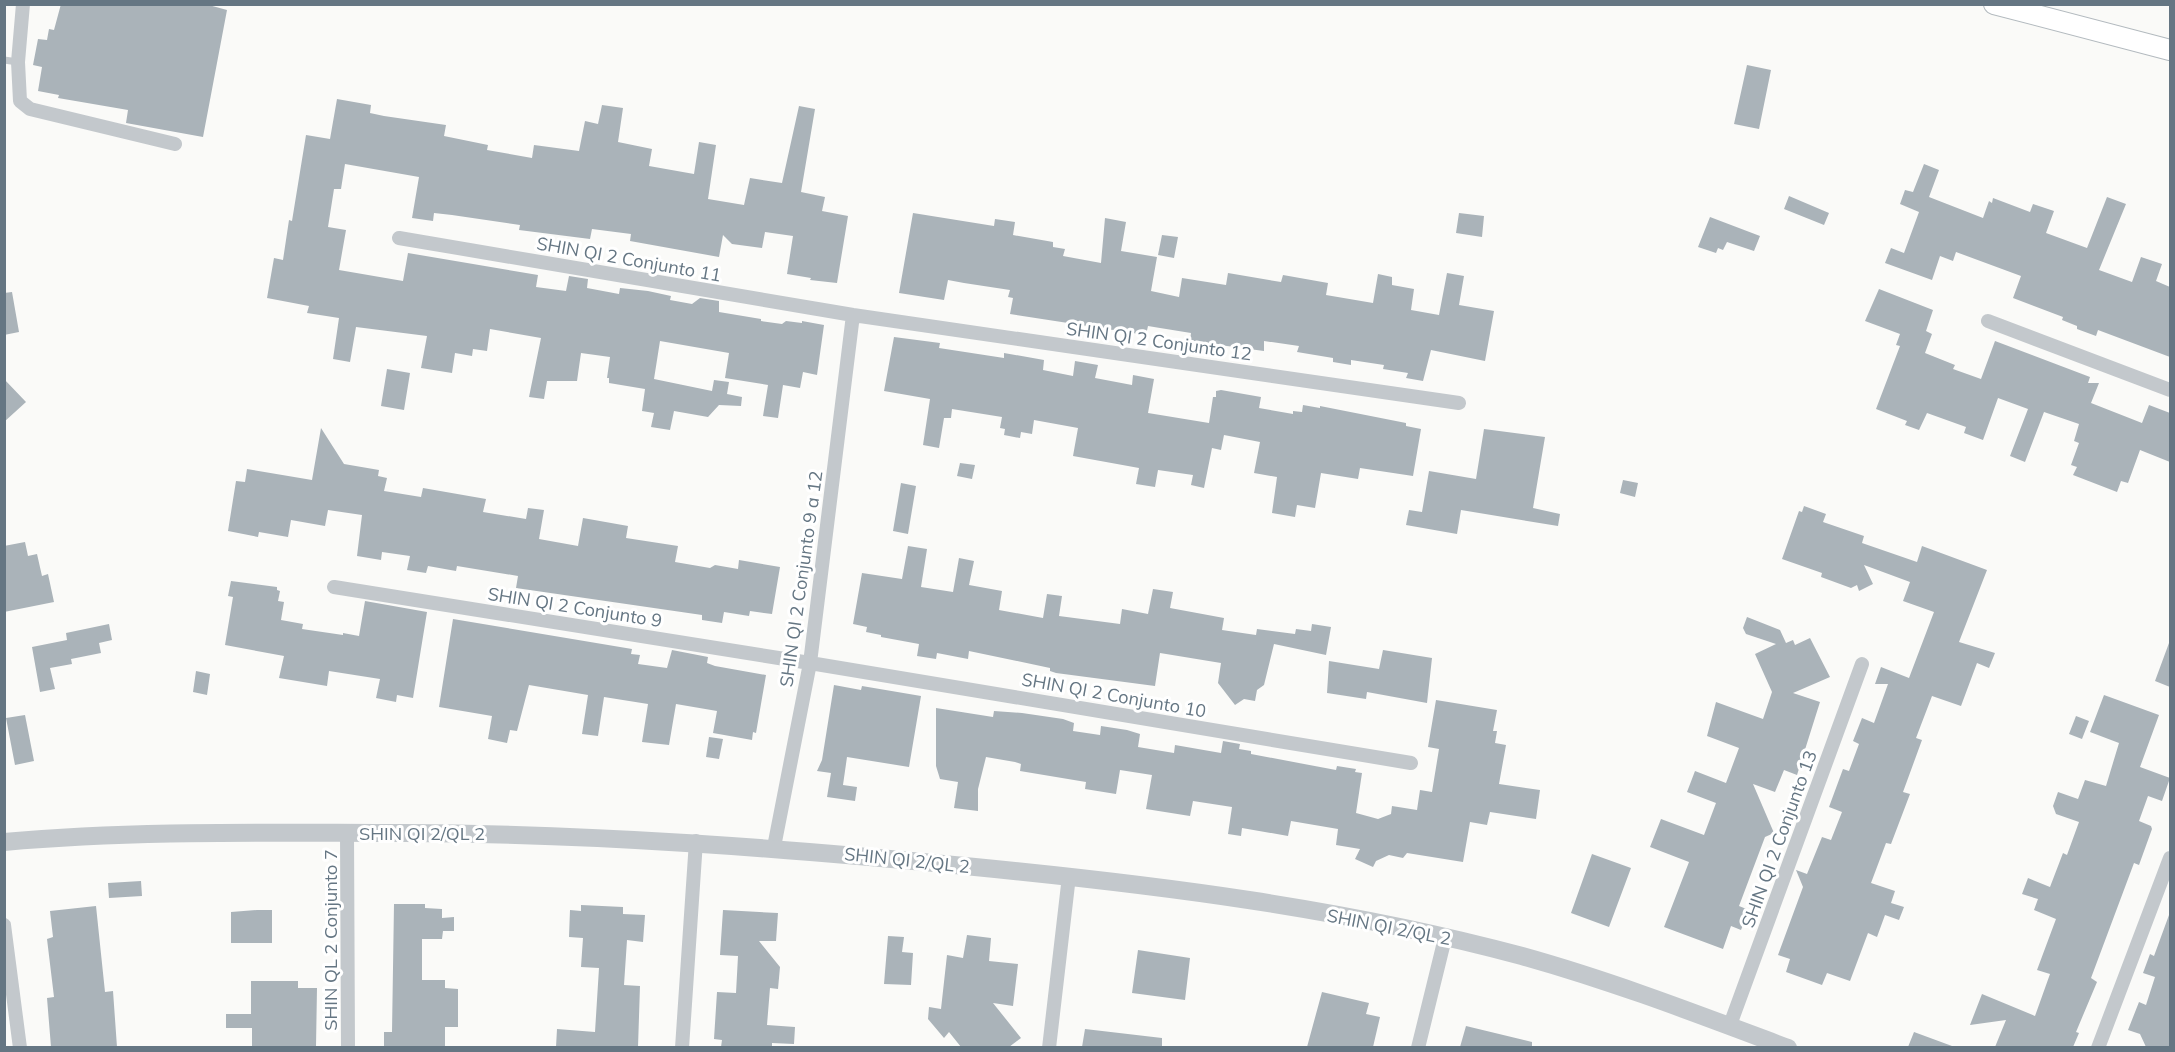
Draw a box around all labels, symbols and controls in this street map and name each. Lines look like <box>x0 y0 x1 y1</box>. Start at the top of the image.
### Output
street label: SHIN QI 2 Conjunto 11 <box>535 231 723 287</box>
street label: SHIN QI 2 Conjunto 12 <box>1065 317 1253 365</box>
street label: SHIN QI 2 Conjunto 9 a 12 <box>774 469 828 689</box>
street label: SHIN QI 2 Conjunto 9 <box>486 582 664 632</box>
street label: SHIN QI 2 Conjunto 10 <box>1020 667 1208 723</box>
street label: SHIN QI 2 Conjunto 13 <box>1736 747 1822 931</box>
street label: SHIN QI 2/QL 2 <box>359 822 485 845</box>
street label: SHIN QI 2/QL 2 <box>843 842 971 878</box>
street label: SHIN QL 2 Conjunto 7 <box>319 849 342 1031</box>
street label: SHIN QI 2/QL 2 <box>1325 904 1453 950</box>

